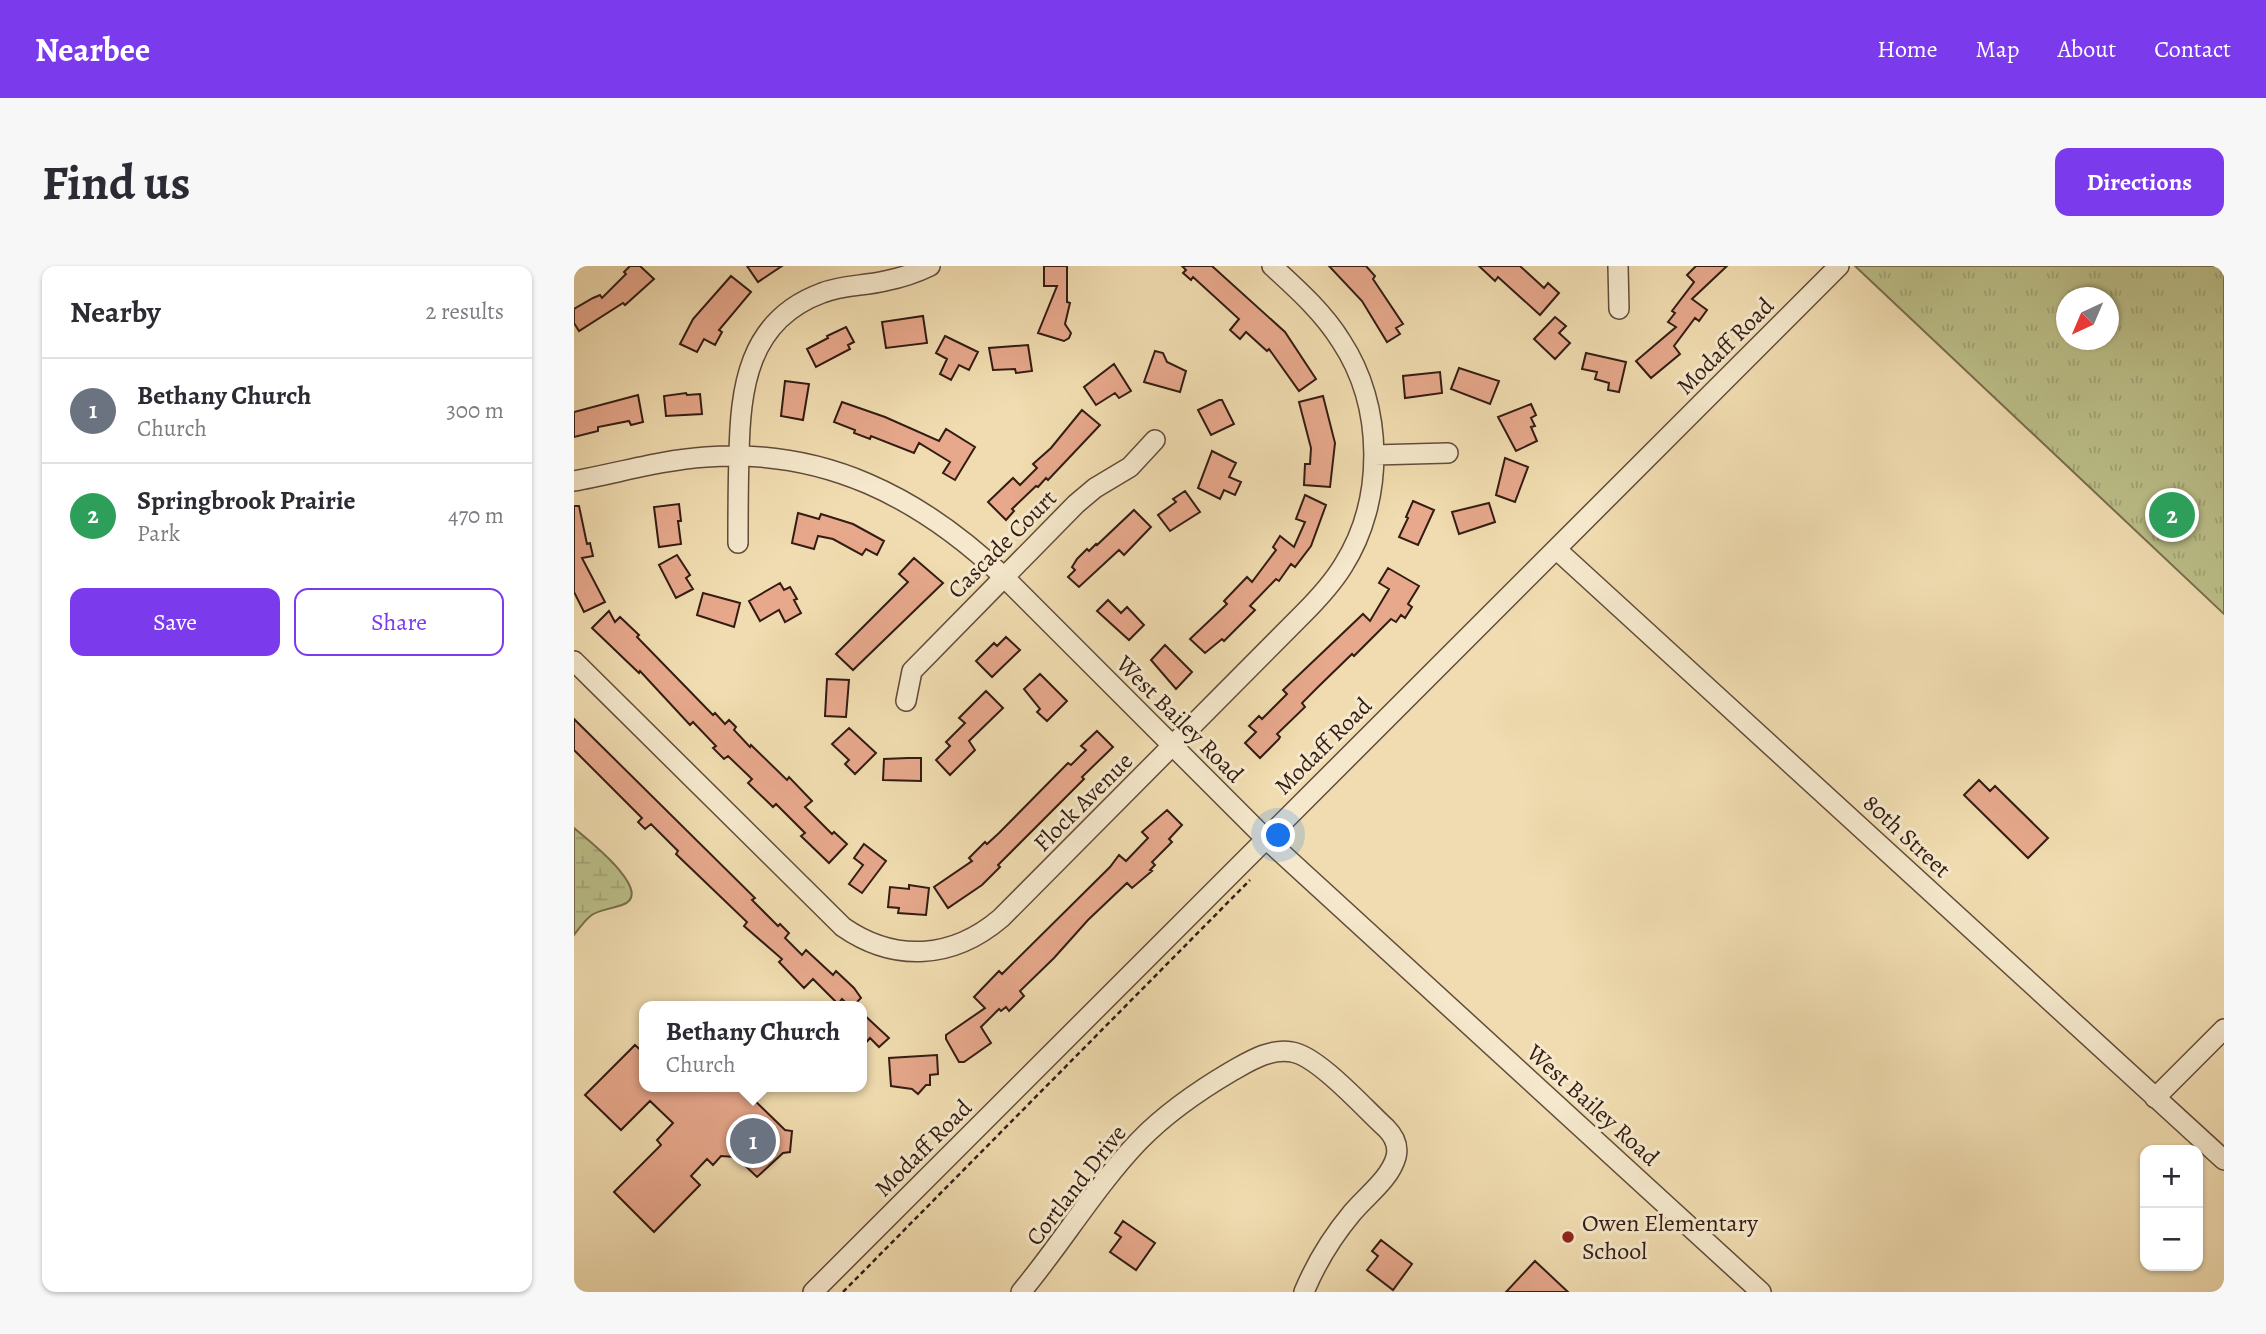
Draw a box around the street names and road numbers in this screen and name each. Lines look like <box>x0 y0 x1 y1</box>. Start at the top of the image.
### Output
street label: Modaff Road <box>1669 290 1781 402</box>
street label: Cascade Court <box>940 482 1064 606</box>
street label: West Bailey Road <box>1109 648 1251 790</box>
street label: Modaff Road <box>1267 690 1379 802</box>
street label: Flock Avenue <box>1026 745 1140 859</box>
street label: 80th Street <box>1856 787 1958 885</box>
street label: West Bailey Road <box>1519 1036 1666 1173</box>
street label: Modaff Road <box>867 1092 979 1204</box>
street label: Cortland Drive <box>1019 1118 1133 1252</box>

